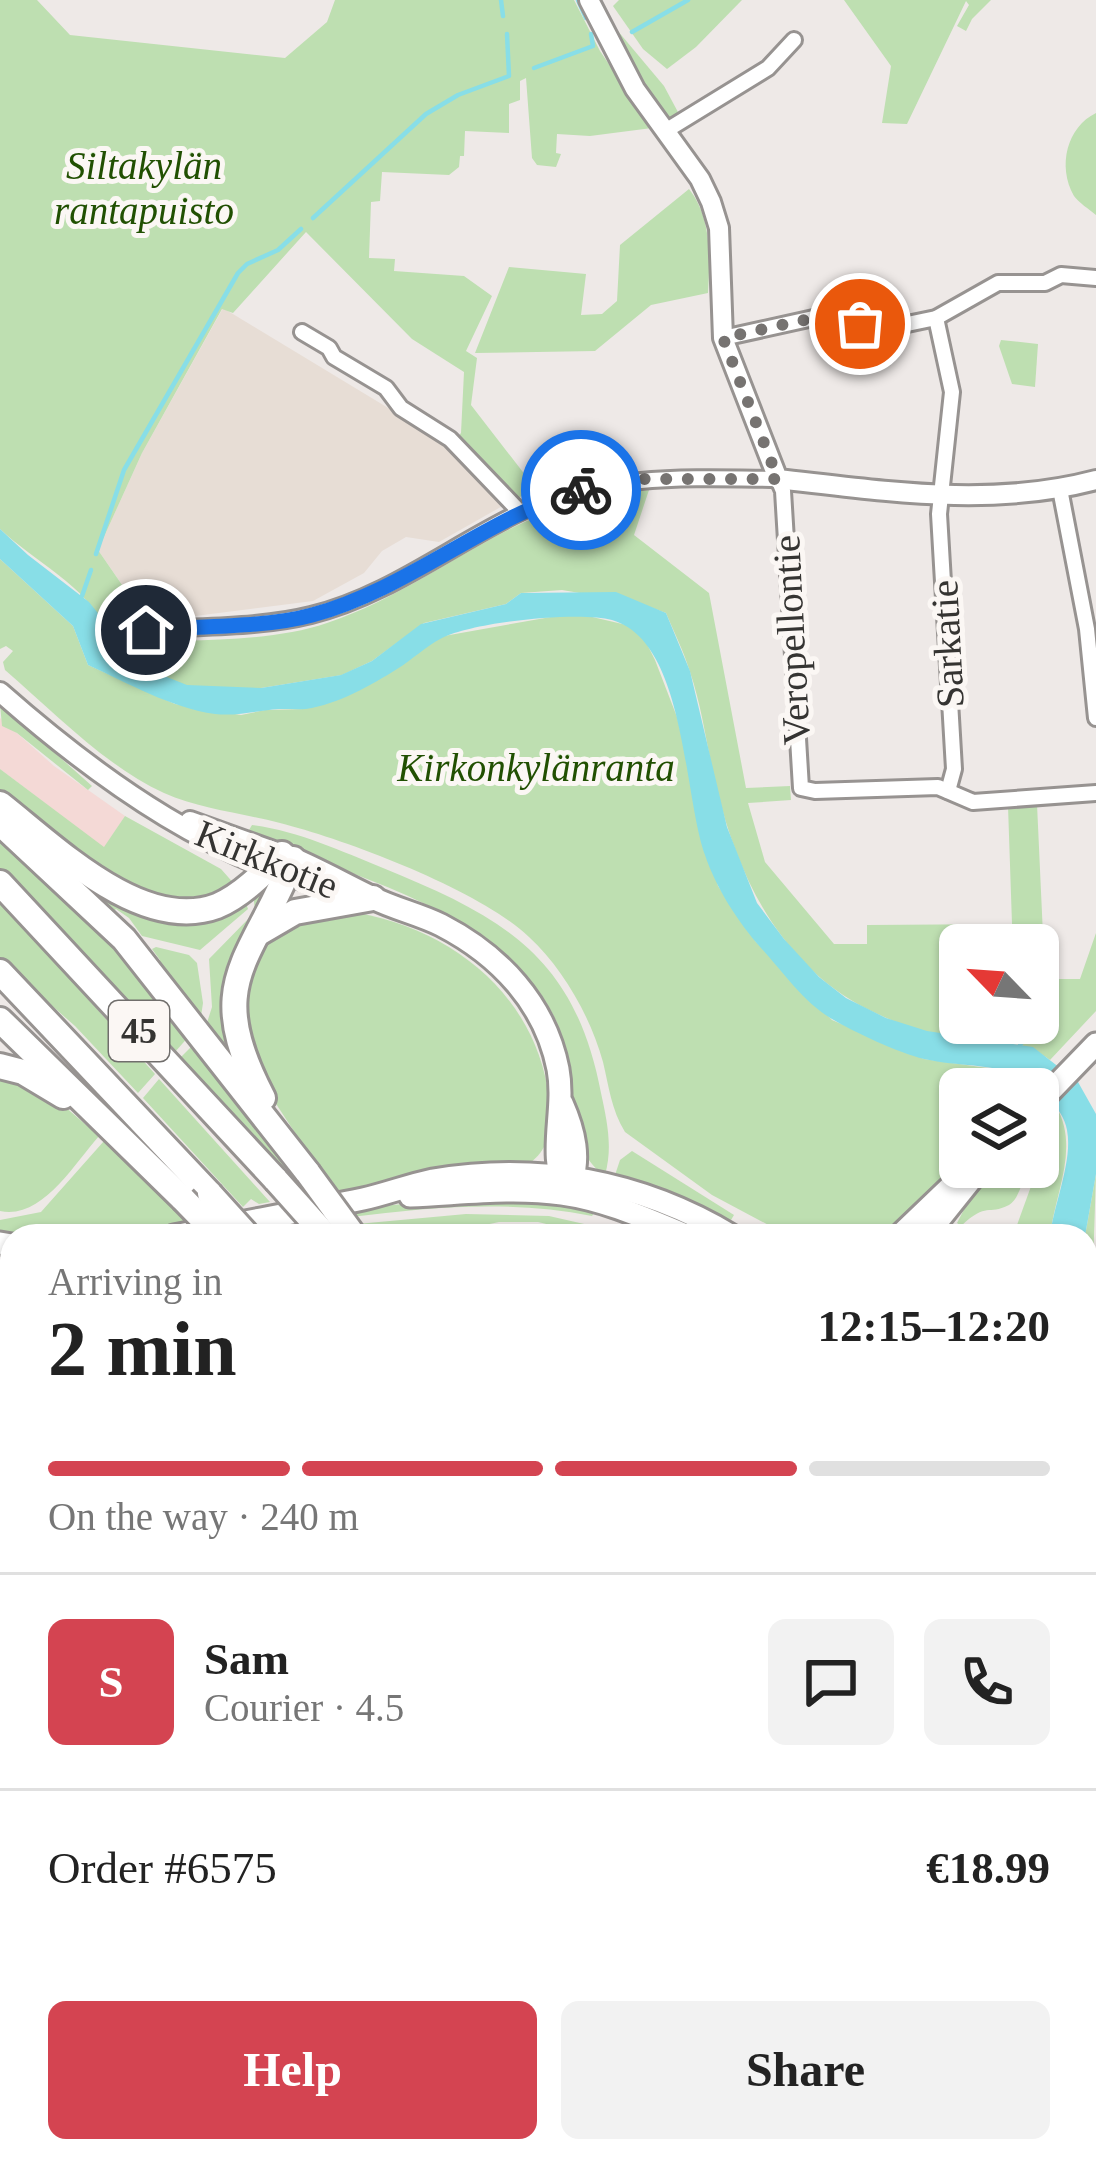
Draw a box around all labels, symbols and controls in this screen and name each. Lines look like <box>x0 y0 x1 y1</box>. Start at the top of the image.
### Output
park label: Siltakylän rantapuisto <box>54 144 234 233</box>
pin <box>809 273 911 375</box>
icon: bag <box>827 291 893 357</box>
courier <box>521 430 641 550</box>
icon: bike <box>548 457 614 523</box>
street label: Veropellontie <box>764 534 819 746</box>
pin <box>95 579 197 681</box>
street label: Sarkatie <box>922 579 972 709</box>
icon: home <box>113 597 179 663</box>
park label: Kirkonkylänranta <box>396 746 675 790</box>
street label: Kirkkotie <box>190 811 344 907</box>
north arrow <box>939 924 1059 1044</box>
map controls <box>939 924 1059 1188</box>
road number: 45 <box>109 1001 169 1061</box>
button: layers <box>939 1068 1059 1188</box>
text: Arriving in <box>48 1260 222 1303</box>
text: 12:15–12:20 <box>818 1301 1050 1351</box>
text: 2 min <box>48 1305 237 1392</box>
text: On the way · 240 m <box>48 1495 359 1538</box>
button: chat <box>768 1619 894 1745</box>
button: phone <box>924 1619 1050 1745</box>
text: Sam <box>204 1634 289 1684</box>
text: S <box>98 1657 124 1707</box>
text: Courier · 4.5 <box>204 1686 404 1729</box>
text: Order #6575 <box>48 1843 277 1893</box>
text: €18.99 <box>926 1843 1050 1893</box>
button: Help <box>48 2001 537 2139</box>
button: Share <box>561 2001 1050 2139</box>

